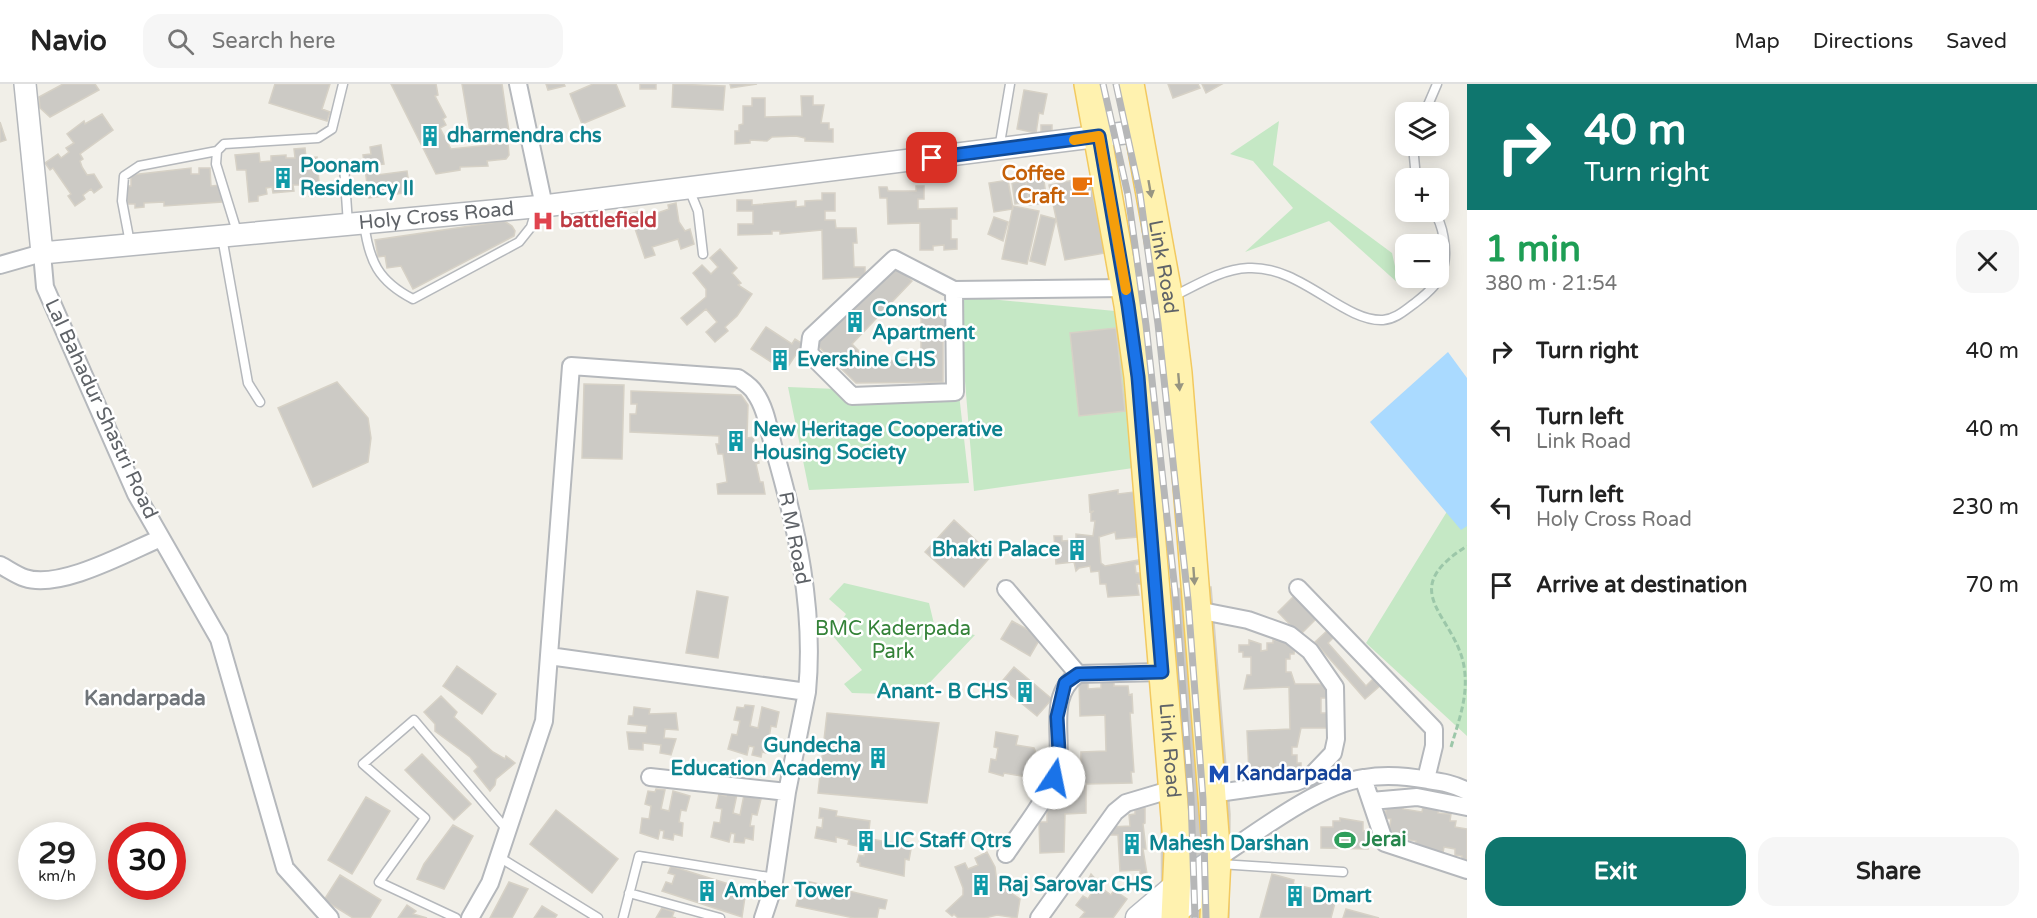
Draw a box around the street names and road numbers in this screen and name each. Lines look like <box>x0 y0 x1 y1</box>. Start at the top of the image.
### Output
street label: Holy Cross Road <box>358 197 515 235</box>
street label: Link Road <box>1143 218 1183 315</box>
street label: Lal Bahadur Shastri Road <box>39 295 163 523</box>
street label: R M Road <box>773 489 815 587</box>
street label: Link Road <box>1153 702 1185 799</box>

